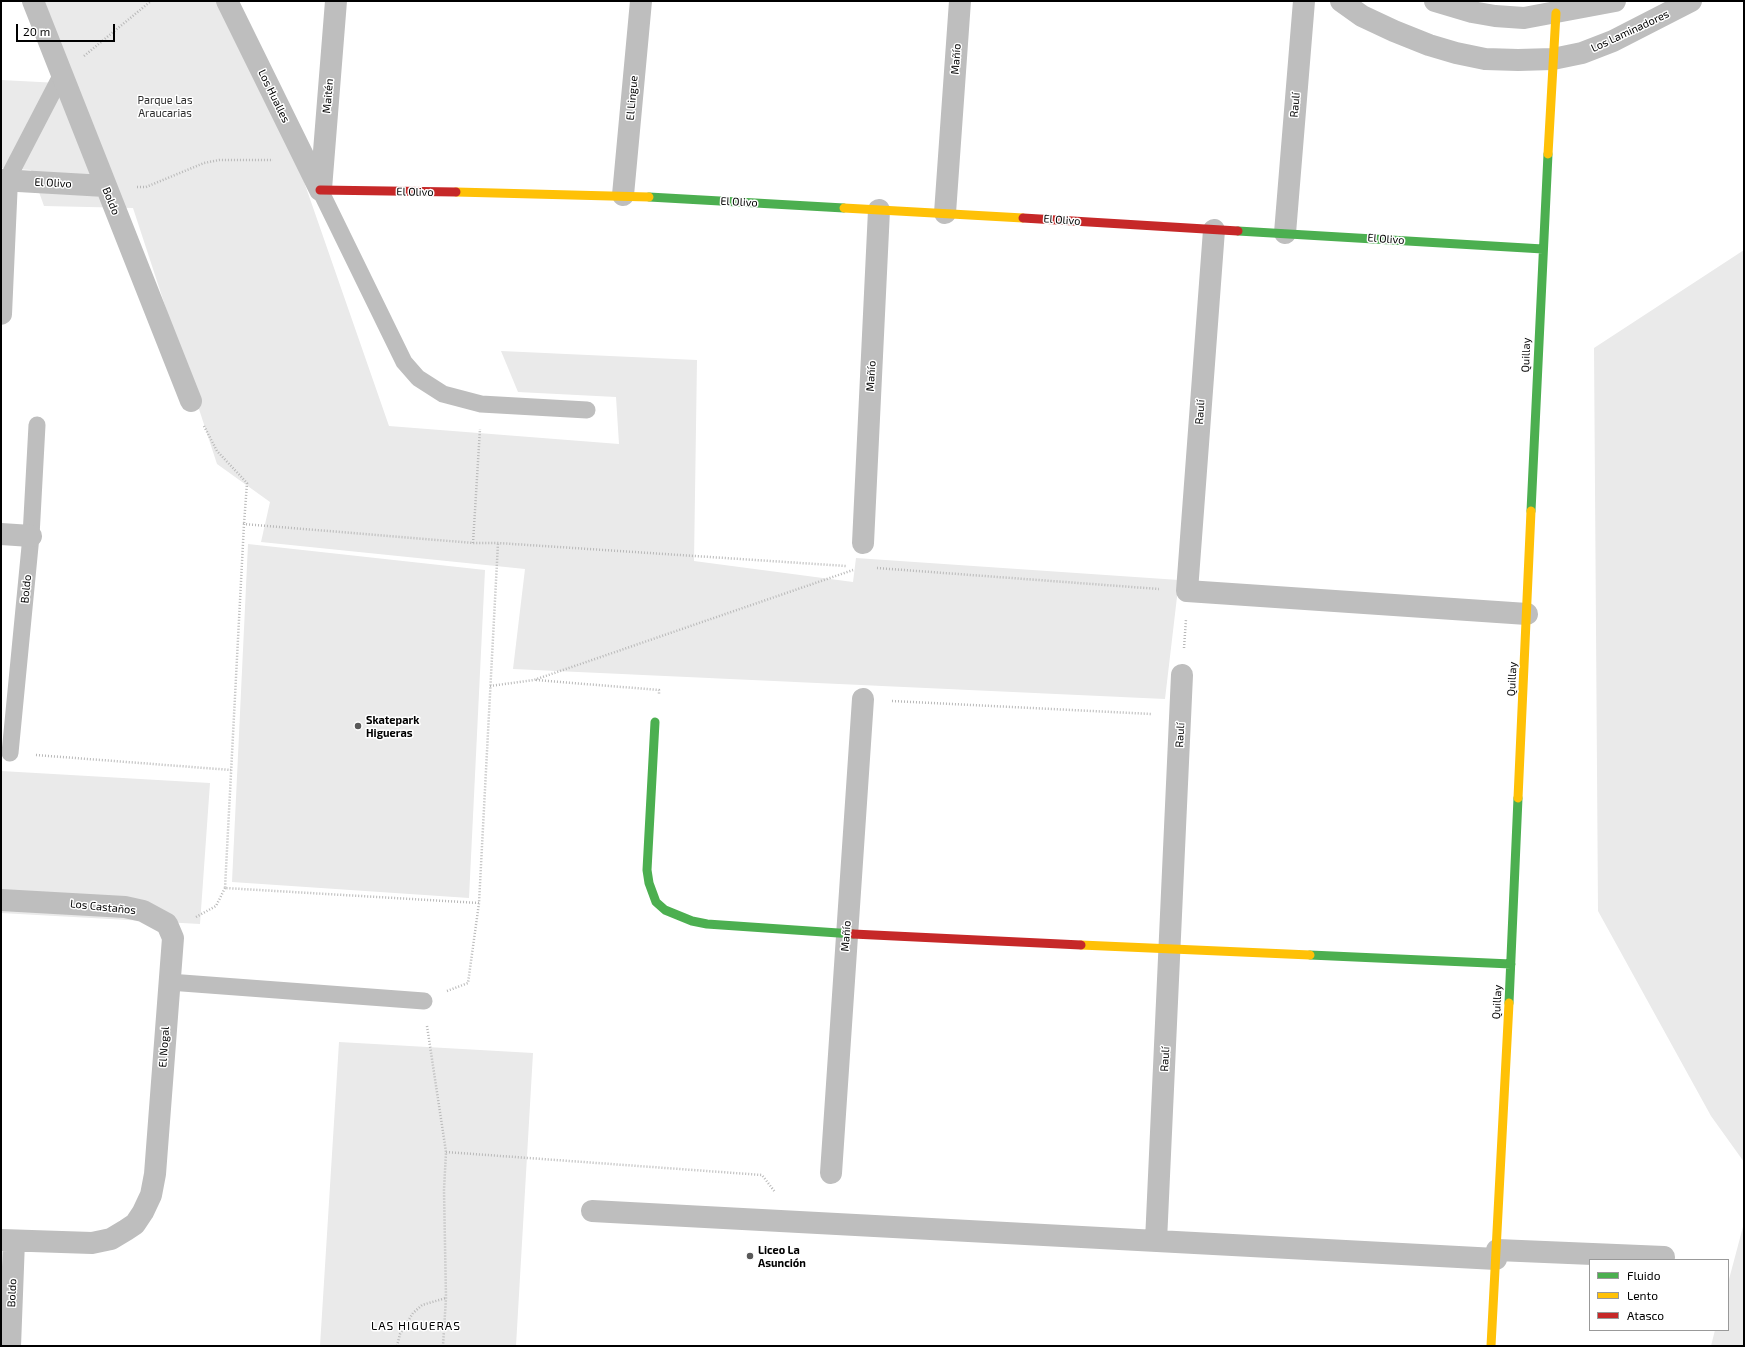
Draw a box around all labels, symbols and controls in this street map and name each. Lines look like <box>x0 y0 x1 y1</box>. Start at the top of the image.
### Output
street label: Los Laminadores <box>1589 7 1671 55</box>
scale bar <box>18 16 117 42</box>
text: 20 m <box>23 24 50 38</box>
street label: Mañío <box>948 43 964 75</box>
street label: Los Hualles <box>255 67 293 125</box>
street label: El Lingue <box>623 75 641 121</box>
street label: Maitén <box>320 78 336 114</box>
street label: Raulí <box>1287 92 1303 118</box>
park label: Parque Las Araucarias <box>138 93 192 119</box>
street label: El Olivo <box>34 175 72 191</box>
street label: Boldo <box>99 185 123 217</box>
street label: El Olivo <box>396 185 434 199</box>
street label: El Olivo <box>720 194 758 210</box>
street label: El Olivo <box>1043 212 1081 228</box>
street label: El Olivo <box>1367 231 1405 247</box>
street label: Quillay <box>1519 337 1533 373</box>
street label: Mañío <box>864 360 878 392</box>
street label: Raulí <box>1193 399 1207 425</box>
street label: Boldo <box>18 574 34 604</box>
street label: Quillay <box>1504 661 1520 697</box>
place label: Skatepark Higueras <box>366 713 419 739</box>
marker: Skatepark Higueras <box>353 721 363 731</box>
street label: Raulí <box>1173 722 1187 748</box>
street label: Los Castaños <box>69 897 137 917</box>
street label: Mañío <box>838 920 854 952</box>
street label: Quillay <box>1489 984 1505 1020</box>
street label: El Nogal <box>156 1026 172 1068</box>
street label: Raulí <box>1158 1046 1172 1072</box>
place label: Liceo La Asunción <box>758 1243 806 1269</box>
marker: Liceo La Asunción <box>745 1251 755 1261</box>
legend <box>1589 1259 1729 1331</box>
text: Fluido <box>1627 1268 1661 1282</box>
street label: Boldo <box>5 1278 19 1308</box>
text: Lento <box>1627 1288 1658 1302</box>
text: Atasco <box>1627 1308 1664 1322</box>
district label: LAS HIGUERAS <box>371 1319 461 1333</box>

